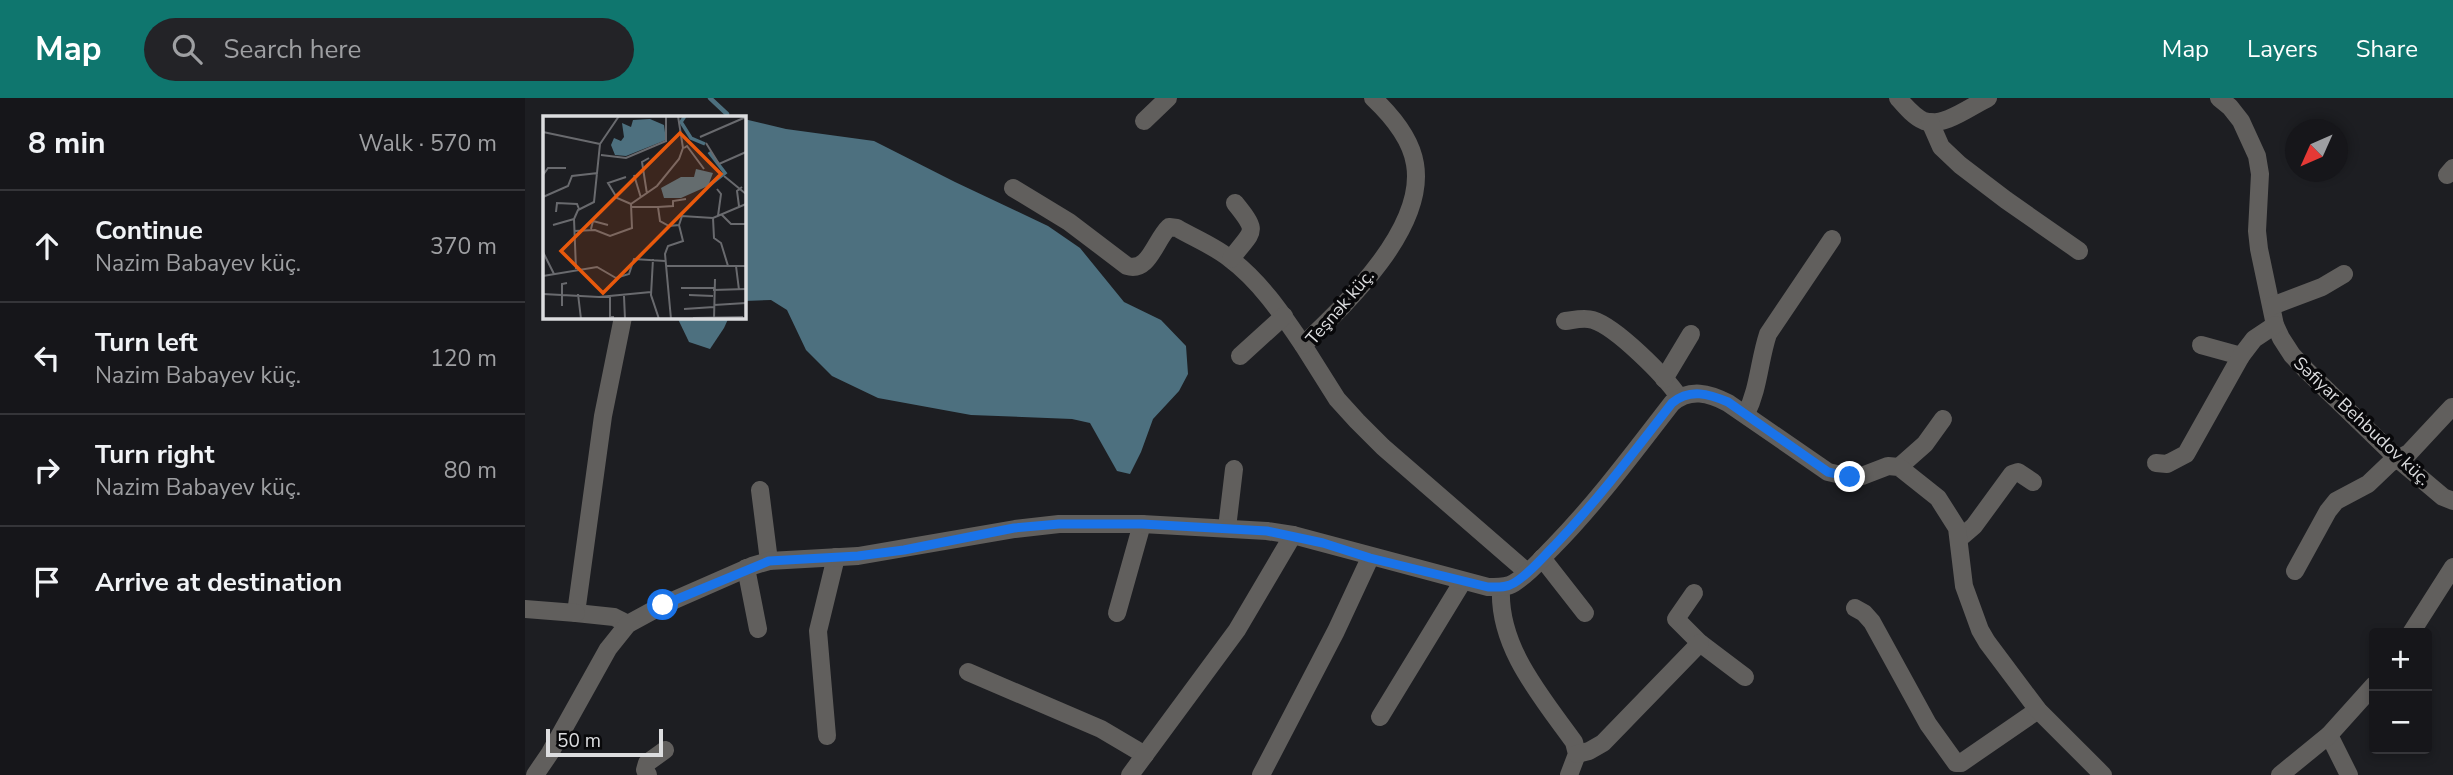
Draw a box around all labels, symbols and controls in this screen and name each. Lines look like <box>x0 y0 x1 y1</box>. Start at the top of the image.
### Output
search box <box>144 18 634 81</box>
text: Map <box>35 27 102 72</box>
icon: search <box>168 30 206 68</box>
text: Search here <box>224 32 361 67</box>
text: Map <box>2162 33 2209 65</box>
text: Layers <box>2247 33 2318 65</box>
text: Share <box>2356 33 2418 65</box>
inset map <box>543 116 745 318</box>
north arrow <box>2285 119 2348 182</box>
text: 8 min <box>28 123 106 164</box>
text: Walk · 570 m <box>358 128 497 159</box>
text: Continue <box>95 213 203 248</box>
icon: ahead <box>28 227 66 265</box>
text: 370 m <box>430 231 497 262</box>
text: Nazim Babayev küç. <box>95 248 301 279</box>
street label: Teşnək küç. <box>1300 264 1380 350</box>
text: Turn left <box>95 325 198 360</box>
icon: left <box>28 339 66 377</box>
text: 120 m <box>430 343 497 374</box>
street label: Səfiyar Behbudov küç. <box>2288 351 2436 491</box>
text: Nazim Babayev küç. <box>95 360 301 391</box>
text: Turn right <box>95 437 214 472</box>
icon: right <box>28 451 66 489</box>
text: 80 m <box>444 455 497 486</box>
route end <box>1834 461 1865 492</box>
text: Nazim Babayev küç. <box>95 472 301 503</box>
icon: arrive <box>28 563 66 601</box>
text: Arrive at destination <box>95 565 342 600</box>
route start <box>647 589 678 620</box>
map controls <box>2369 628 2432 754</box>
button: + <box>2369 628 2432 691</box>
button: − <box>2369 691 2432 754</box>
scale bar <box>546 726 663 758</box>
text: 50 m <box>557 728 601 754</box>

